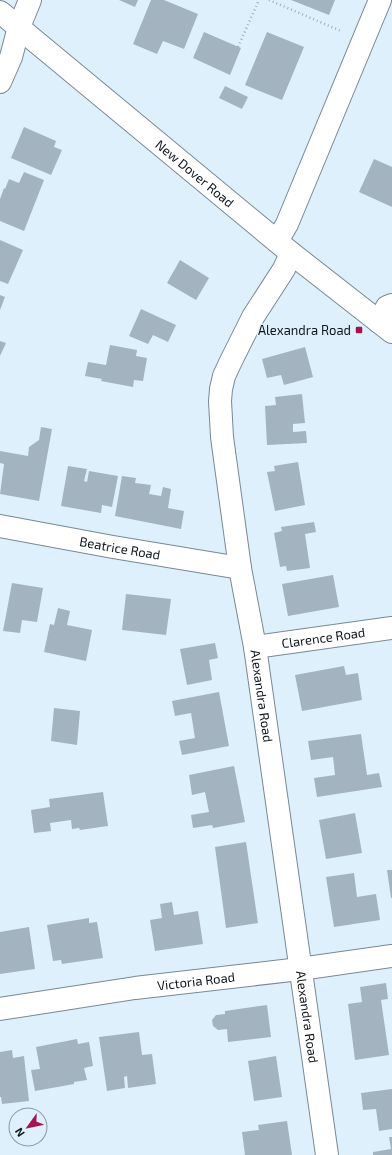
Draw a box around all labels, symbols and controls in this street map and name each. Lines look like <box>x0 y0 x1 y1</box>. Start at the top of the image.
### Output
street label: New Dover Road <box>152 136 237 210</box>
place label: Alexandra Road <box>258 322 351 338</box>
marker: Alexandra Road <box>354 325 364 335</box>
street label: Beatrice Road <box>78 533 162 563</box>
street label: Clarence Road <box>281 624 366 651</box>
street label: Alexandra Road <box>247 649 276 743</box>
street label: Victoria Road <box>156 969 236 993</box>
street label: Alexandra Road <box>293 970 322 1064</box>
north arrow <box>8 1107 48 1147</box>
text: N <box>12 1126 27 1140</box>

